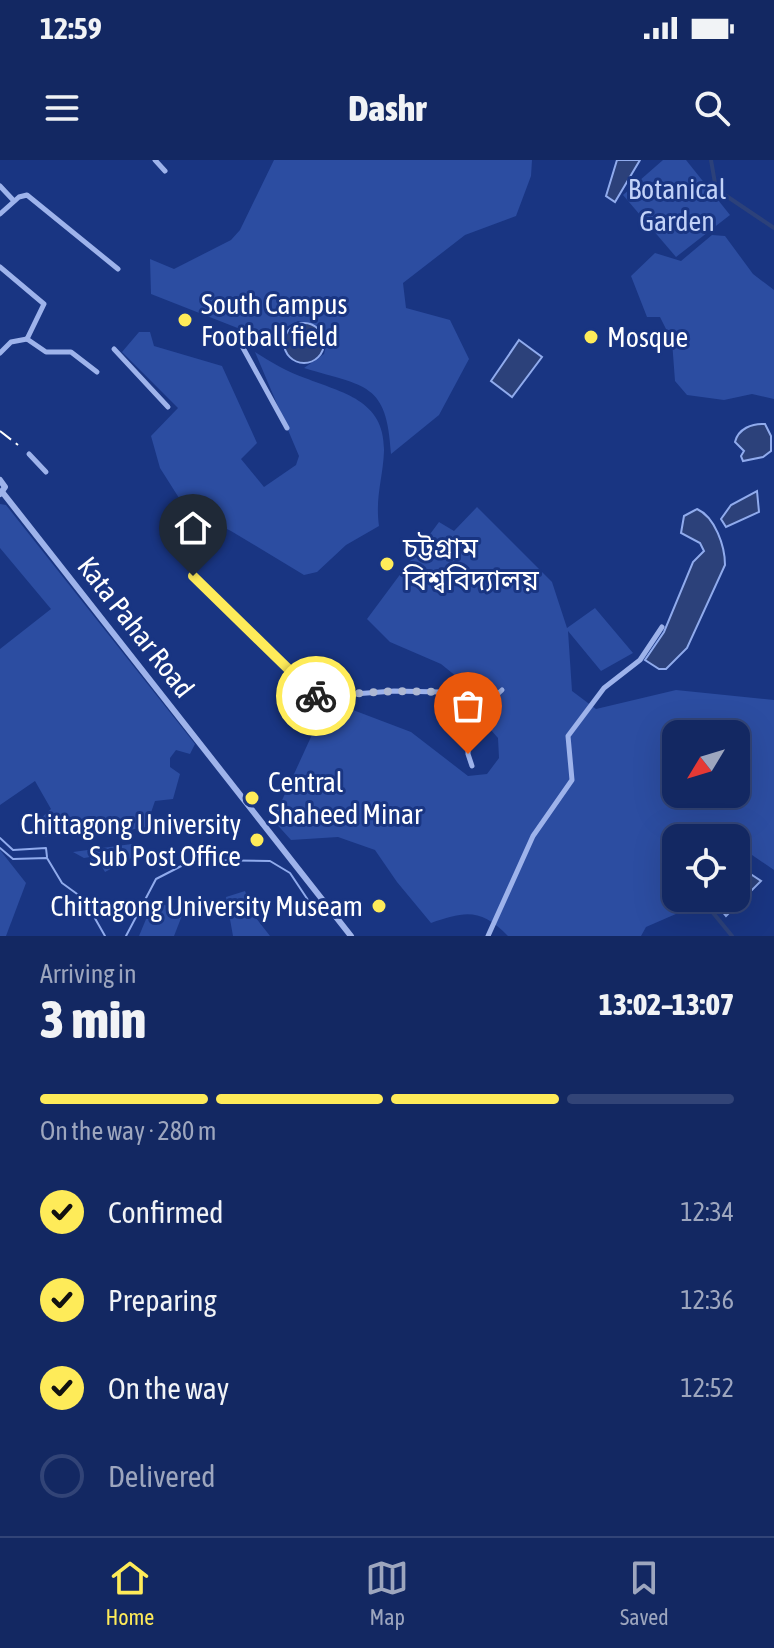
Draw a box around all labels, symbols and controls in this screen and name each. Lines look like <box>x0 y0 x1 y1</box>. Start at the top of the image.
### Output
text: 12:59 <box>40 11 102 45</box>
icon: menu <box>40 86 84 130</box>
icon: search <box>690 86 734 130</box>
text: Dashr <box>348 87 426 129</box>
park label: Botanical Garden <box>628 173 727 237</box>
place label: South Campus Football field <box>201 288 347 352</box>
marker: South Campus Football field <box>176 311 194 329</box>
place label: Mosque <box>607 321 688 353</box>
marker: Mosque <box>582 328 600 346</box>
pin <box>159 494 227 576</box>
icon: home <box>171 506 215 550</box>
place label: চট্টগ্রাম বিশ্ববিদ্যালয় <box>402 532 539 596</box>
street label: Kata Pahar Road <box>71 550 201 704</box>
marker: চট্টগ্রাম বিশ্ববিদ্যালয় <box>378 555 396 573</box>
courier <box>276 656 356 736</box>
pin <box>434 672 502 754</box>
icon: bike <box>294 674 338 718</box>
icon: bag <box>446 684 490 728</box>
north arrow <box>662 720 750 808</box>
map controls <box>662 720 750 912</box>
place label: Central Shaheed Minar <box>268 766 423 830</box>
marker: Central Shaheed Minar <box>243 789 261 807</box>
place label: Chittagong University Sub Post Office <box>20 808 241 872</box>
button: locate <box>662 824 750 912</box>
marker: Chittagong University Sub Post Office <box>248 831 266 849</box>
place label: Chittagong University Museam <box>51 890 363 922</box>
marker: Chittagong University Museam <box>370 897 388 915</box>
text: Arriving in <box>40 959 137 989</box>
text: 13:02–13:07 <box>599 987 734 1021</box>
text: 3 min <box>40 989 146 1049</box>
text: On the way · 280 m <box>40 1116 217 1146</box>
icon: check <box>40 1190 84 1234</box>
text: Confirmed <box>108 1195 223 1229</box>
text: 12:34 <box>680 1197 734 1227</box>
icon: check <box>40 1278 84 1322</box>
text: Preparing <box>108 1283 217 1317</box>
text: 12:36 <box>680 1285 734 1315</box>
icon: check <box>40 1366 84 1410</box>
text: On the way <box>108 1371 229 1405</box>
text: 12:52 <box>680 1373 734 1403</box>
text: Delivered <box>108 1459 216 1493</box>
tab: Home <box>105 1556 154 1630</box>
tab: Map <box>365 1556 409 1630</box>
tab: Saved <box>620 1556 669 1630</box>

